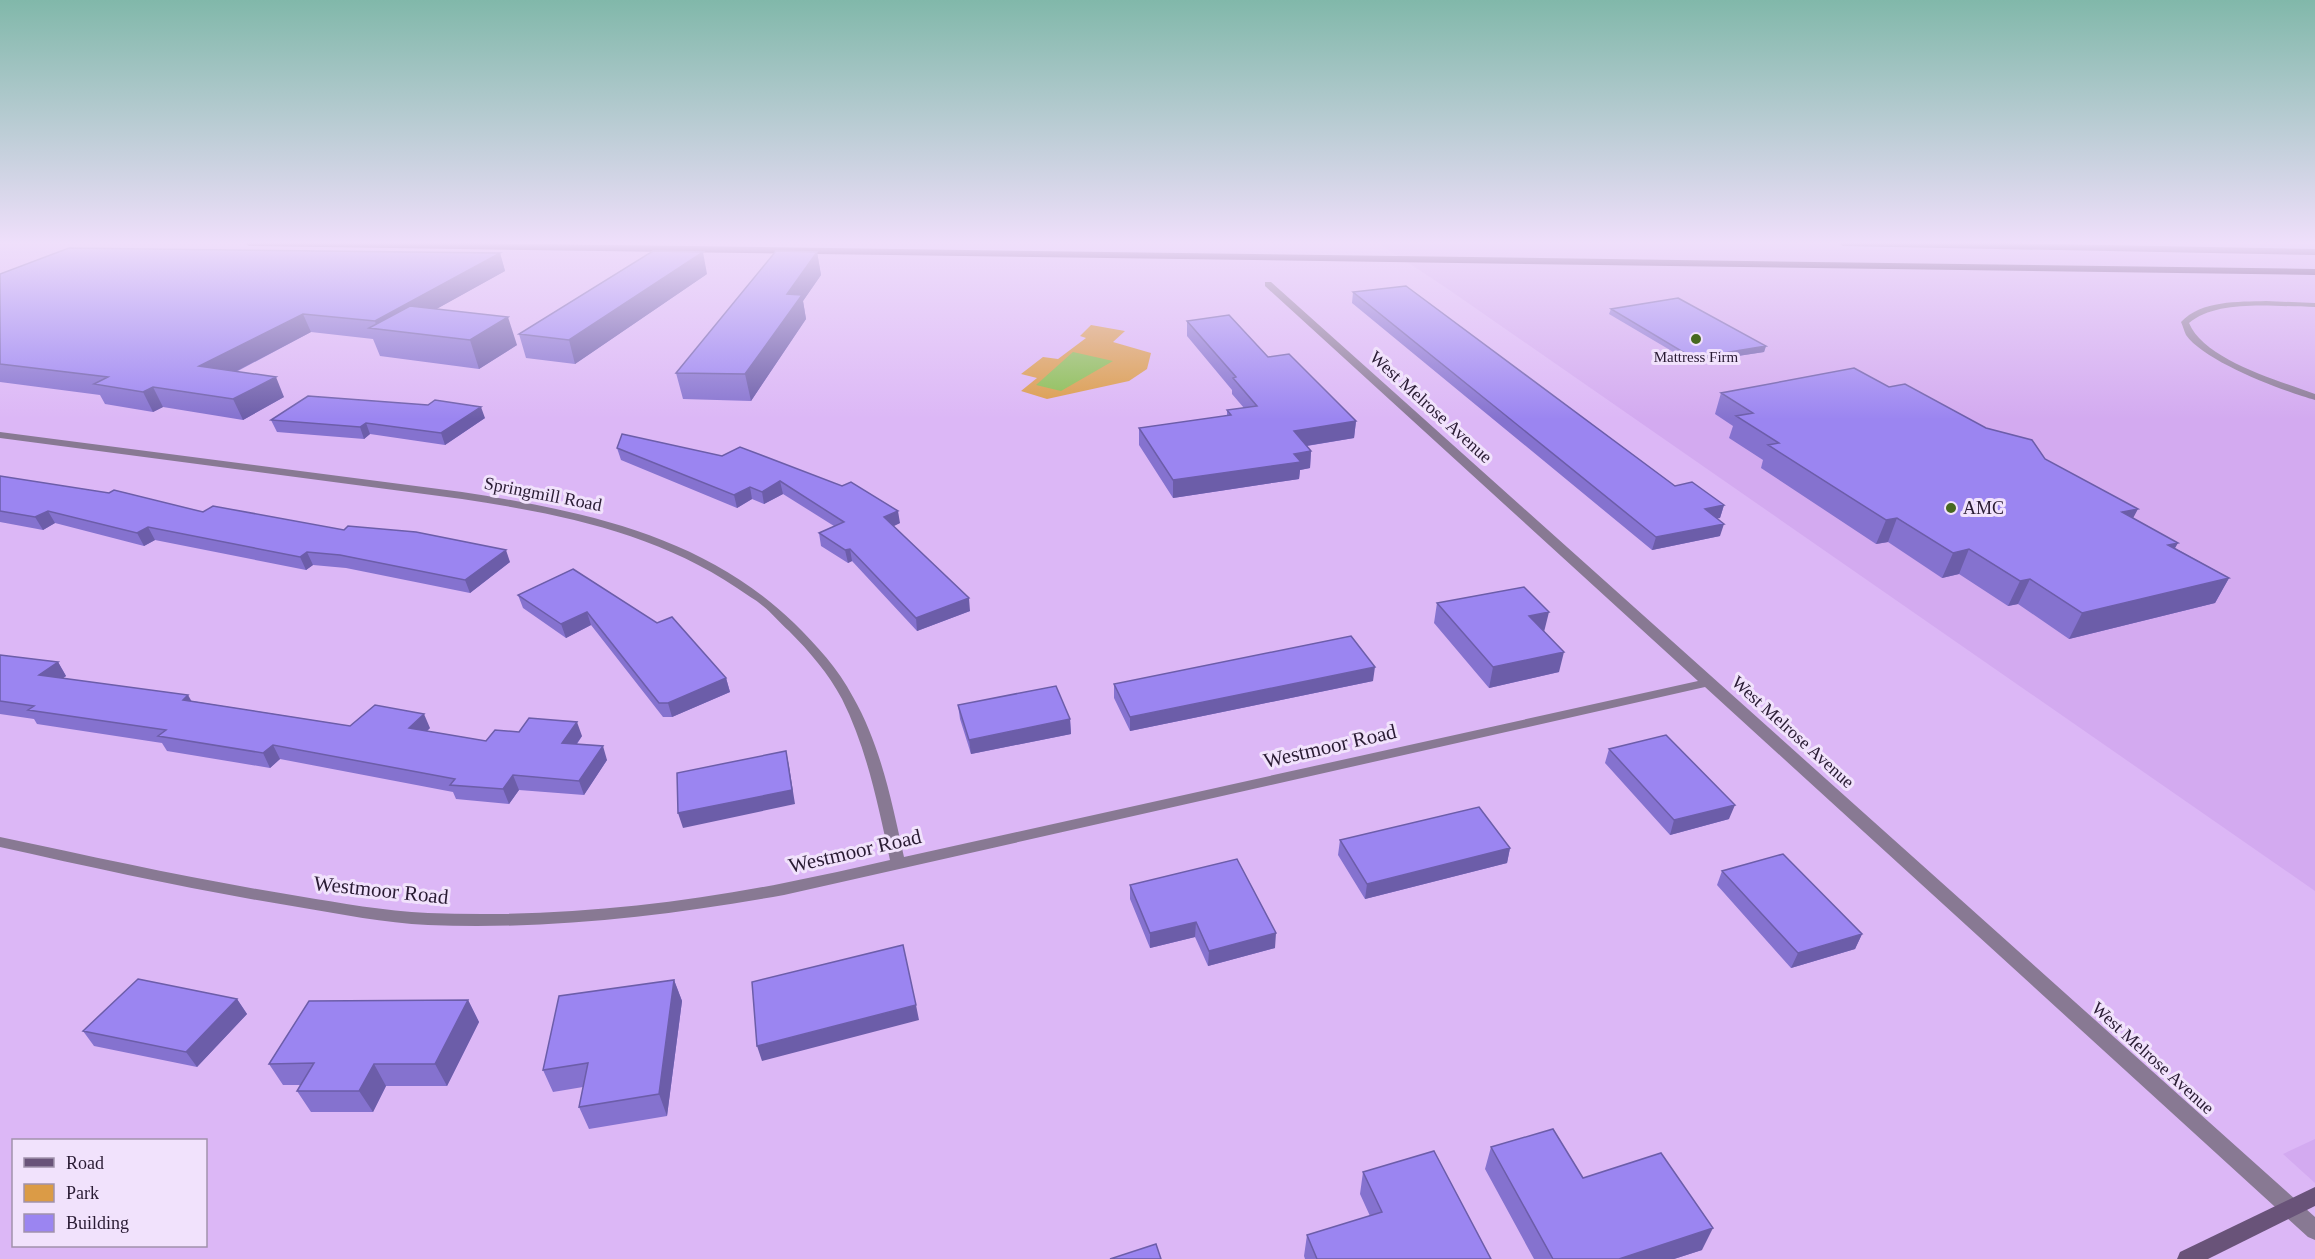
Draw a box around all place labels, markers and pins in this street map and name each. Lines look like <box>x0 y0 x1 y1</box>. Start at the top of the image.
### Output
marker: Mattress Firm <box>1689 332 1703 346</box>
place label: Mattress Firm <box>1654 349 1739 365</box>
place label: AMC <box>1963 498 2004 518</box>
marker: AMC <box>1944 501 1958 515</box>

